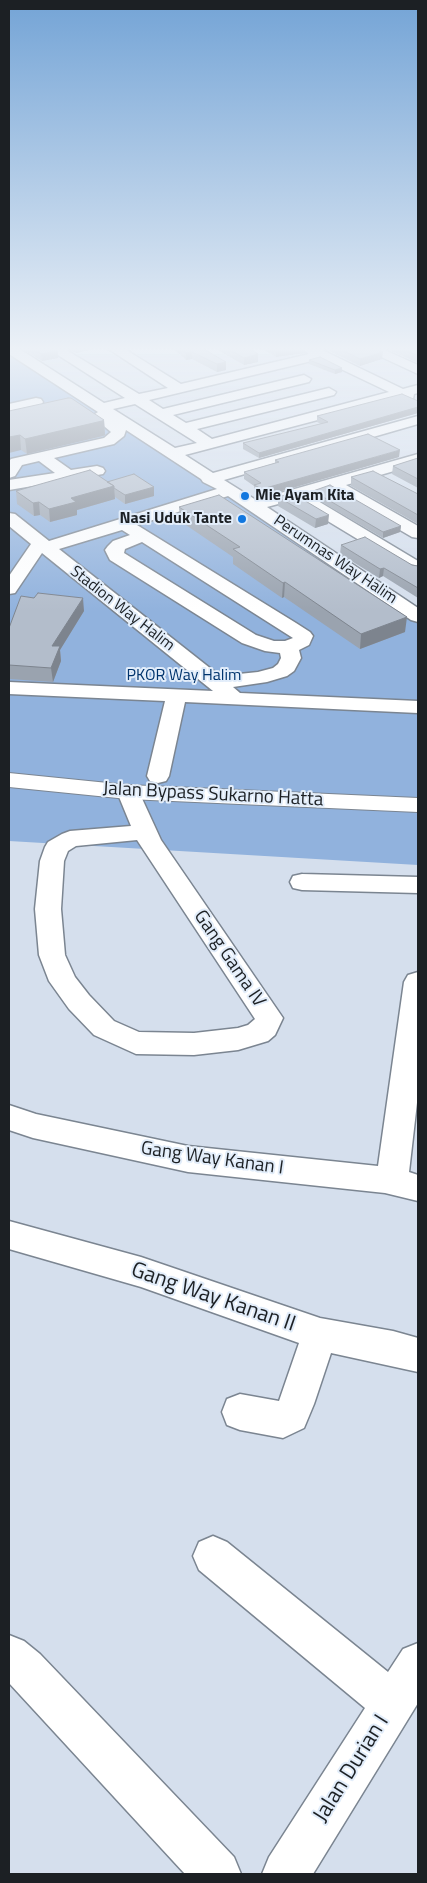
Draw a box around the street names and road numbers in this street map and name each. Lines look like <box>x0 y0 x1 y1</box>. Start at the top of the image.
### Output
street label: Perumnas Way Halim <box>270 512 400 608</box>
street label: Stadion Way Halim <box>66 562 178 656</box>
street label: Jalan Bypass Sukarno Hatta <box>102 778 324 812</box>
street label: Gang Gama IV <box>188 906 270 1012</box>
street label: Gang Way Kanan I <box>139 1138 285 1180</box>
street label: Gang Way Kanan II <box>127 1258 299 1338</box>
street label: Jalan Durian I <box>309 1710 395 1828</box>

